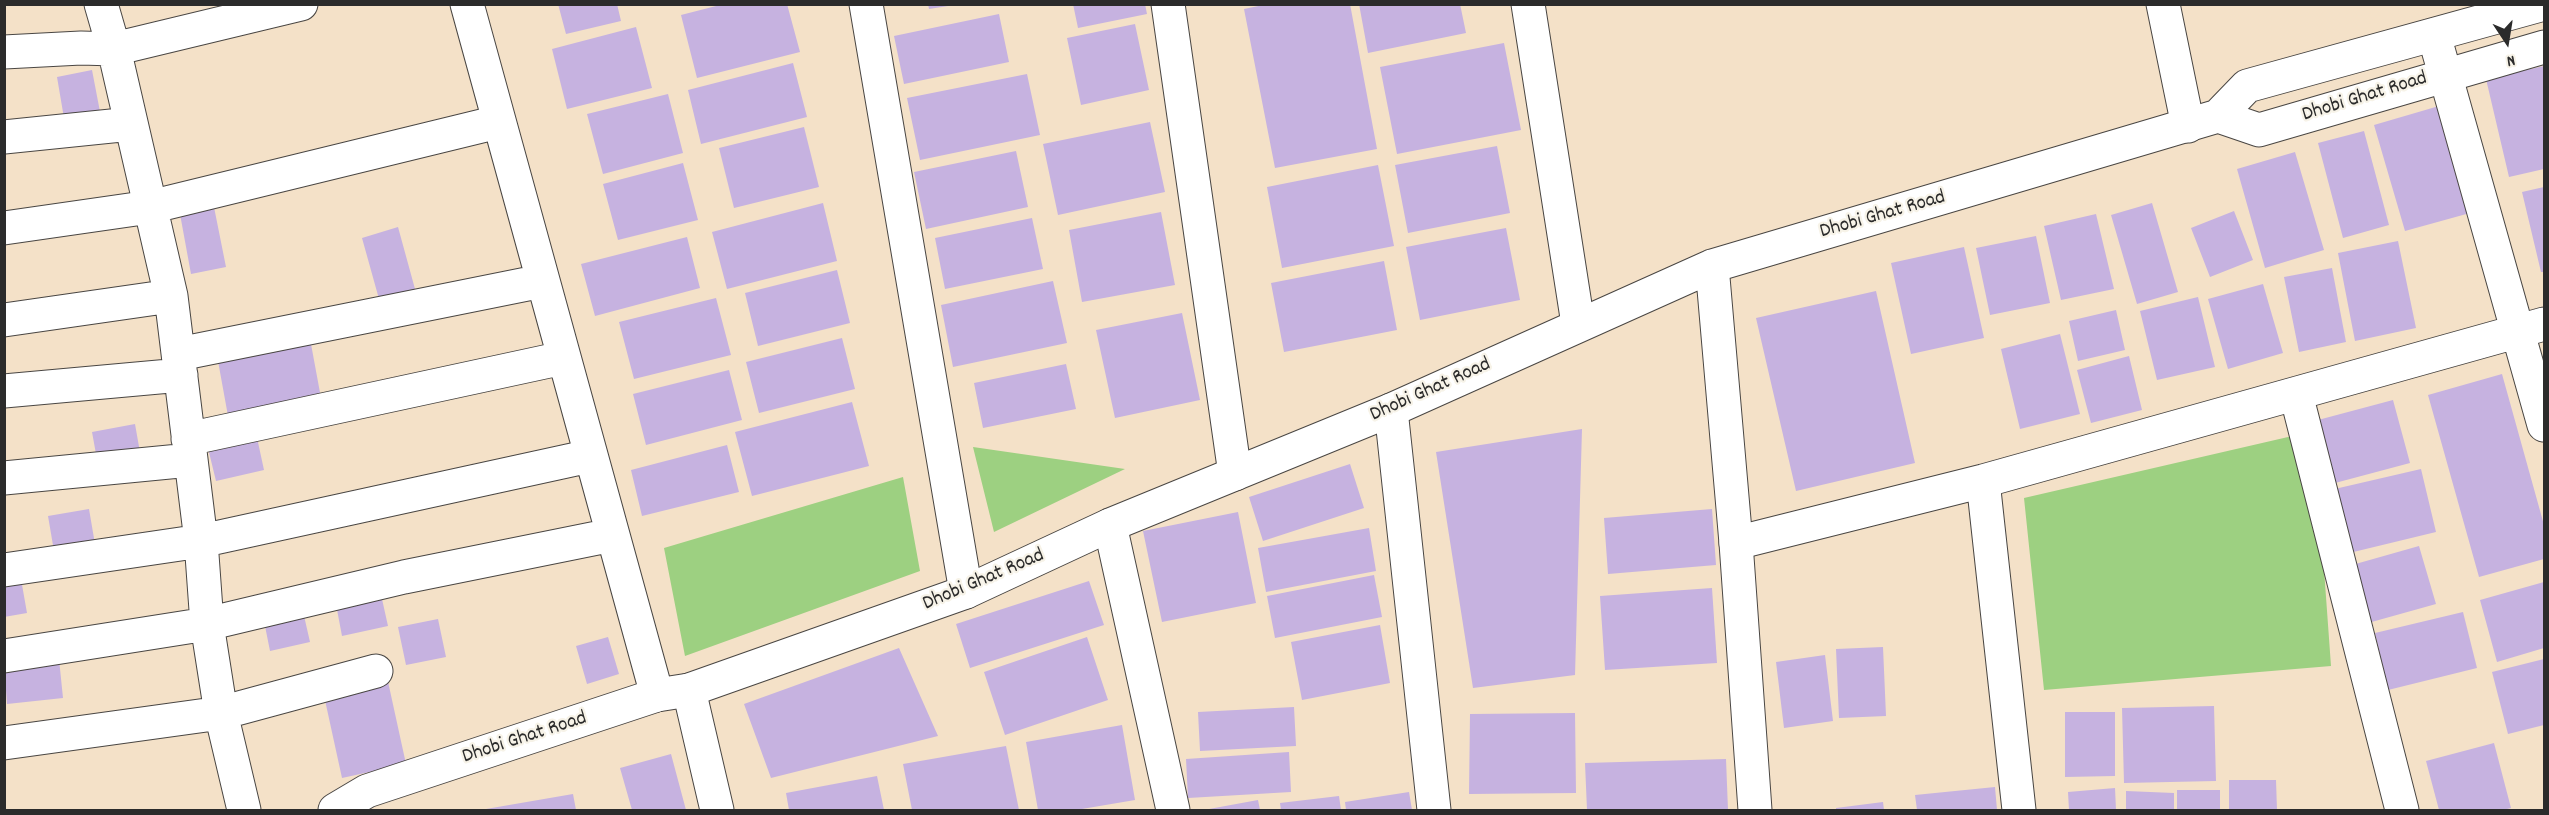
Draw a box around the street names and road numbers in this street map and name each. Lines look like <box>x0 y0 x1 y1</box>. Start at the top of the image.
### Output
street label: Dhobi Ghat Road <box>2299 67 2431 129</box>
street label: Dhobi Ghat Road <box>1817 186 1949 246</box>
street label: Dhobi Ghat Road <box>1367 353 1495 429</box>
street label: Dhobi Ghat Road <box>919 544 1049 618</box>
street label: Dhobi Ghat Road <box>460 707 590 771</box>

